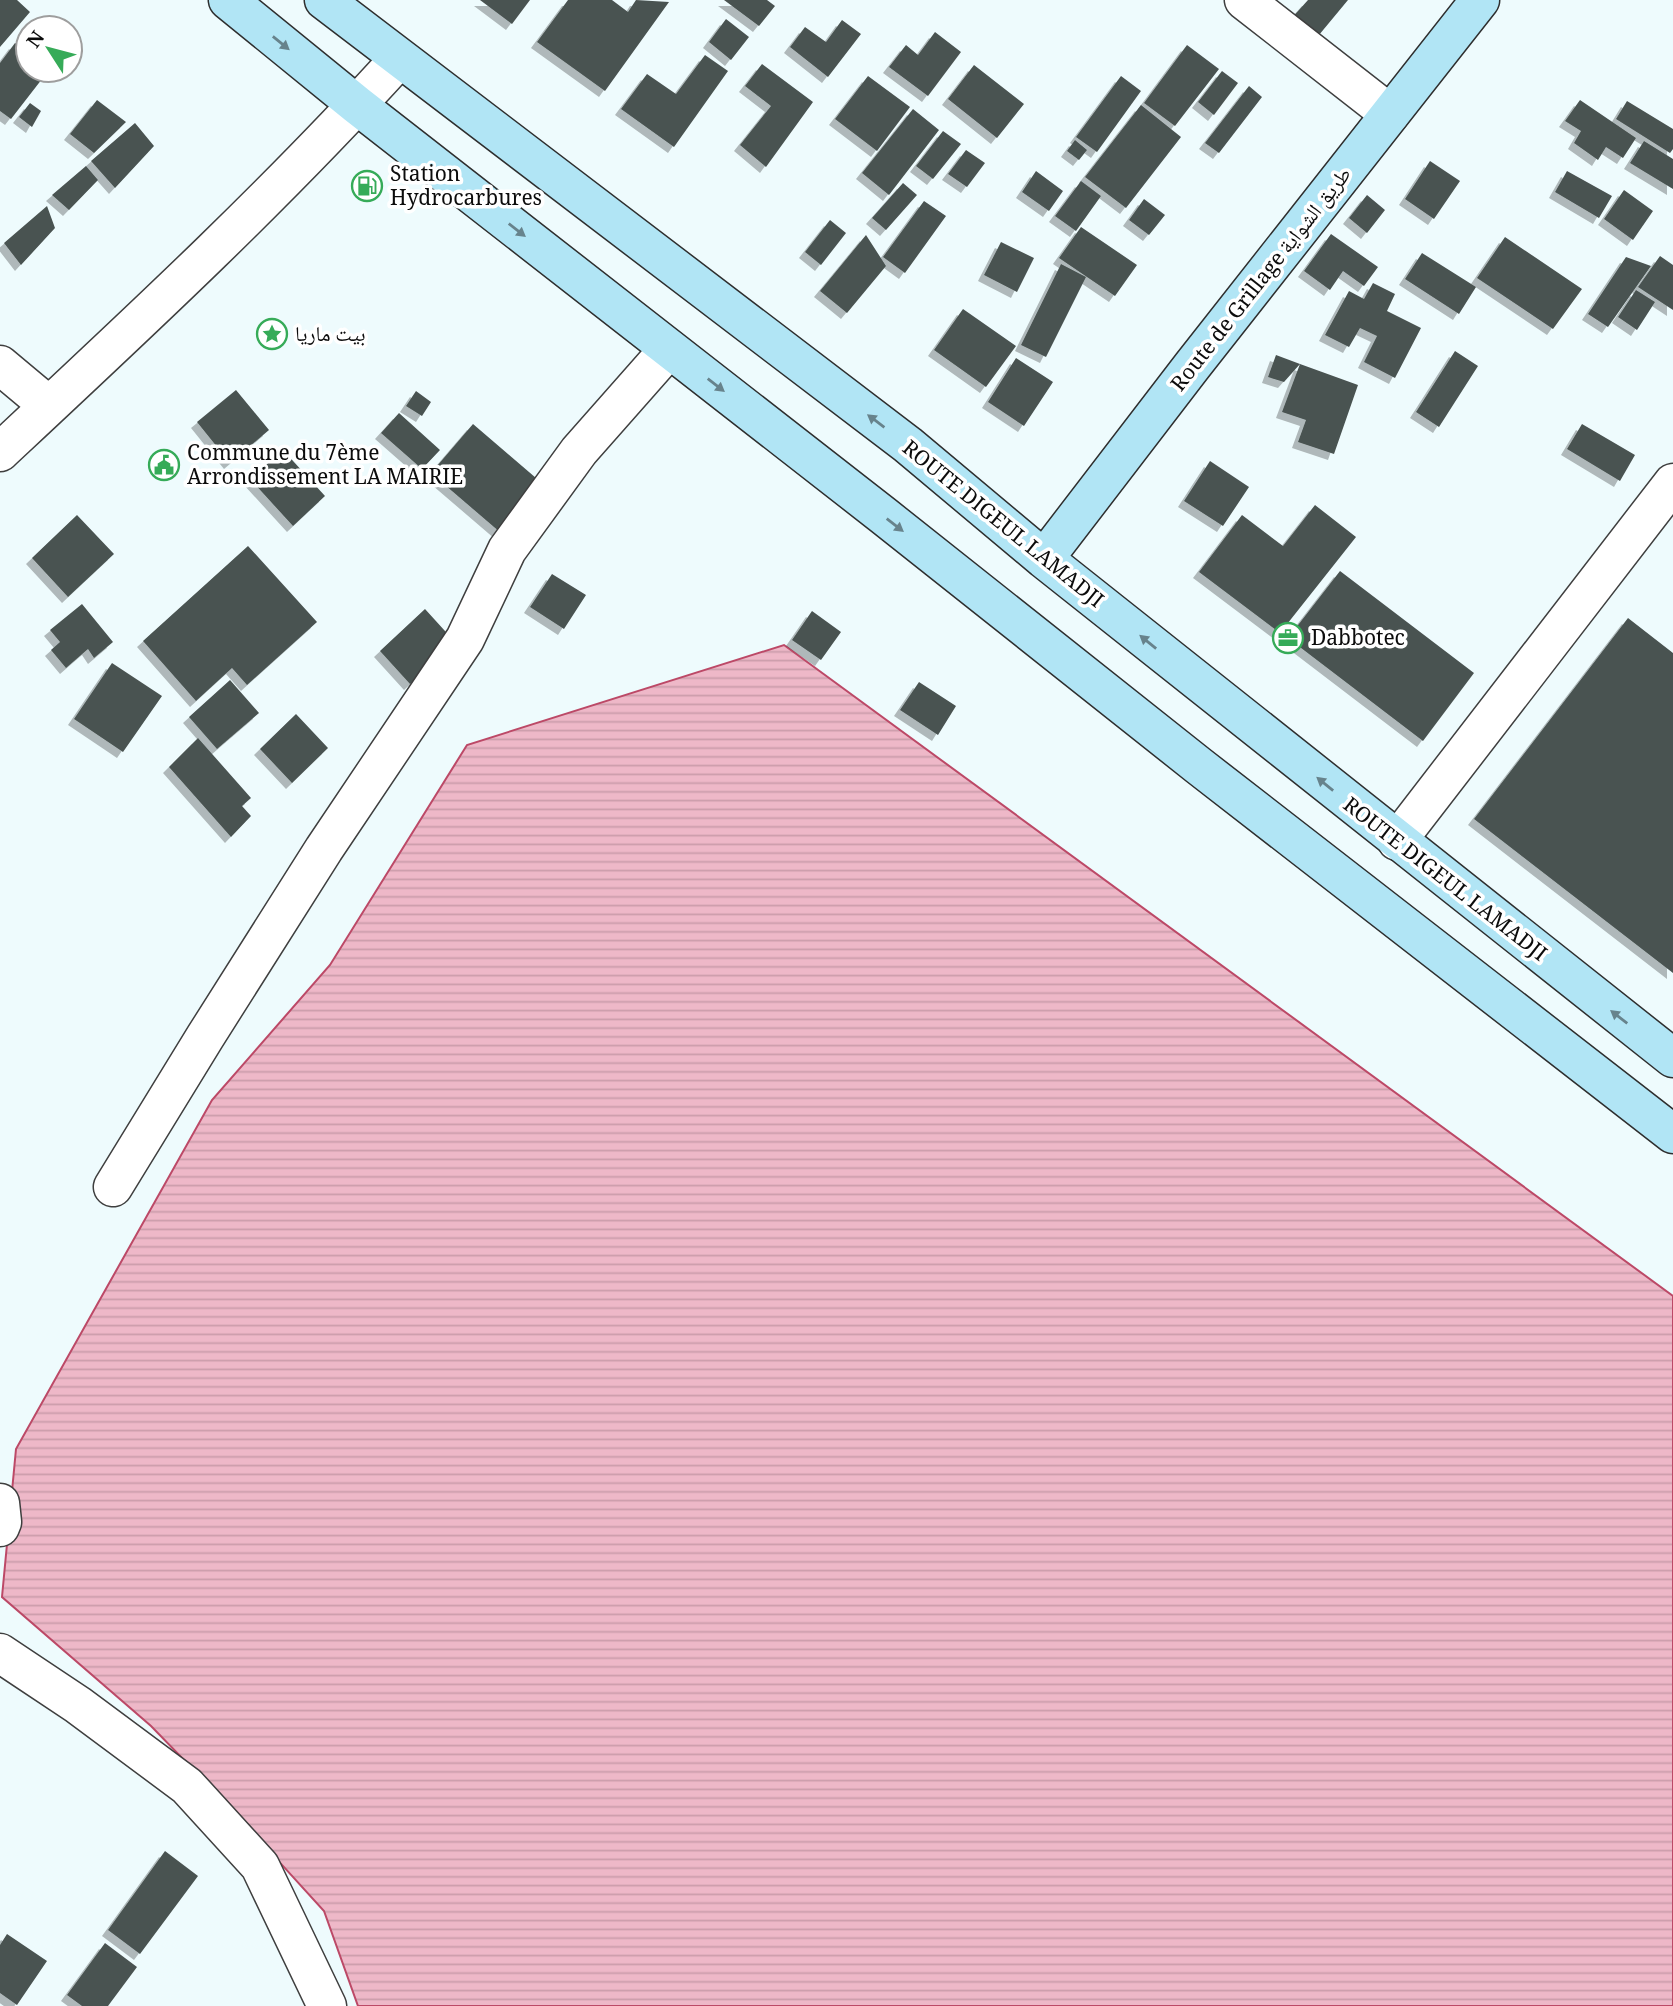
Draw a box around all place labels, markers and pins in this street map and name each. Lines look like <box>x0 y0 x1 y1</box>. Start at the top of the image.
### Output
place label: Station Hydrocarbures <box>390 159 542 218</box>
fuel station icon: Station Hydrocarbures <box>350 169 384 203</box>
place icon: بيت ماريا <box>255 317 289 351</box>
place label: بيت ماريا <box>295 319 366 354</box>
place label: Commune du 7ème Arrondissement LA MAIRIE <box>187 438 463 497</box>
public building icon: Commune du 7ème Arrondissement LA MAIRIE <box>147 448 181 482</box>
office icon: Dabbotec <box>1271 621 1305 655</box>
place label: Dabbotec <box>1311 623 1405 658</box>

